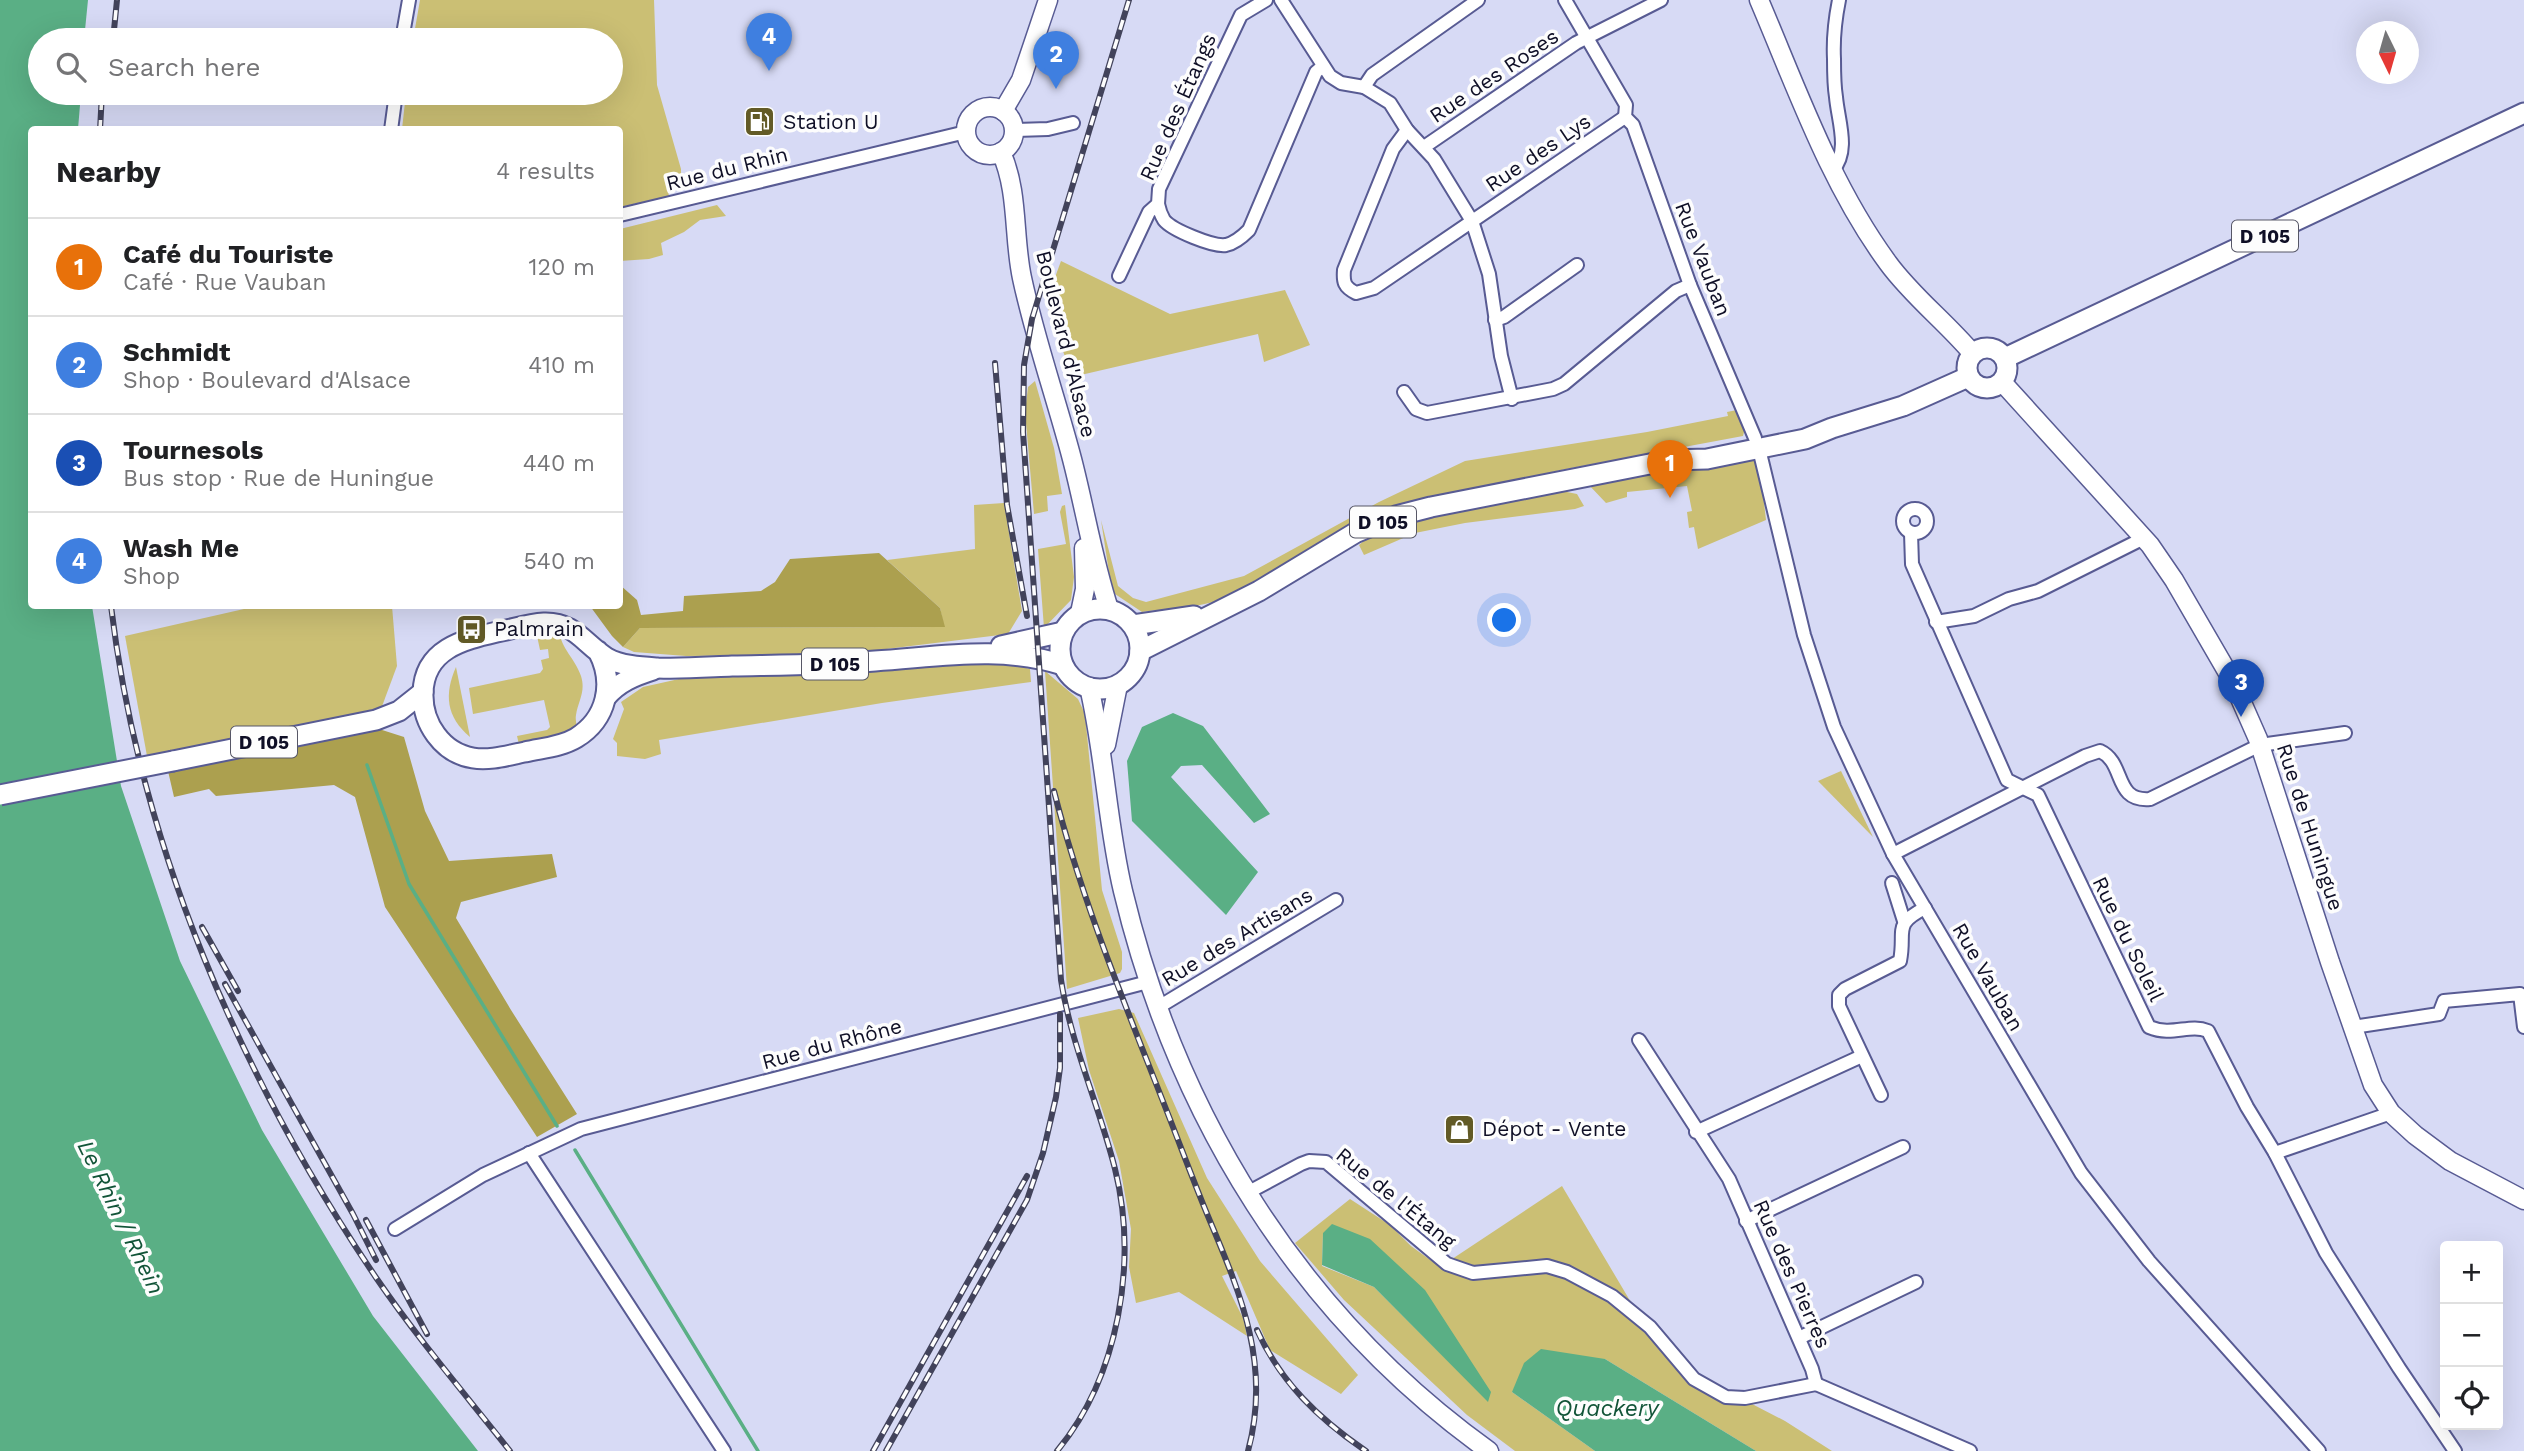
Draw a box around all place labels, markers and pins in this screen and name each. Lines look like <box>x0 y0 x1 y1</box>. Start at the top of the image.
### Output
pin: 4 <box>746 13 792 71</box>
pin: 2 <box>1033 31 1079 89</box>
fuel station icon: Station U <box>743 105 777 139</box>
place label: Station U <box>783 109 879 134</box>
pin: 1 <box>1647 440 1693 498</box>
bus stop icon: Palmrain <box>454 612 488 646</box>
place label: Palmrain <box>494 616 584 641</box>
pin: 3 <box>2218 659 2264 717</box>
shop icon: Dépot - Vente <box>1442 1112 1476 1146</box>
place label: Dépot - Vente <box>1482 1116 1626 1141</box>

